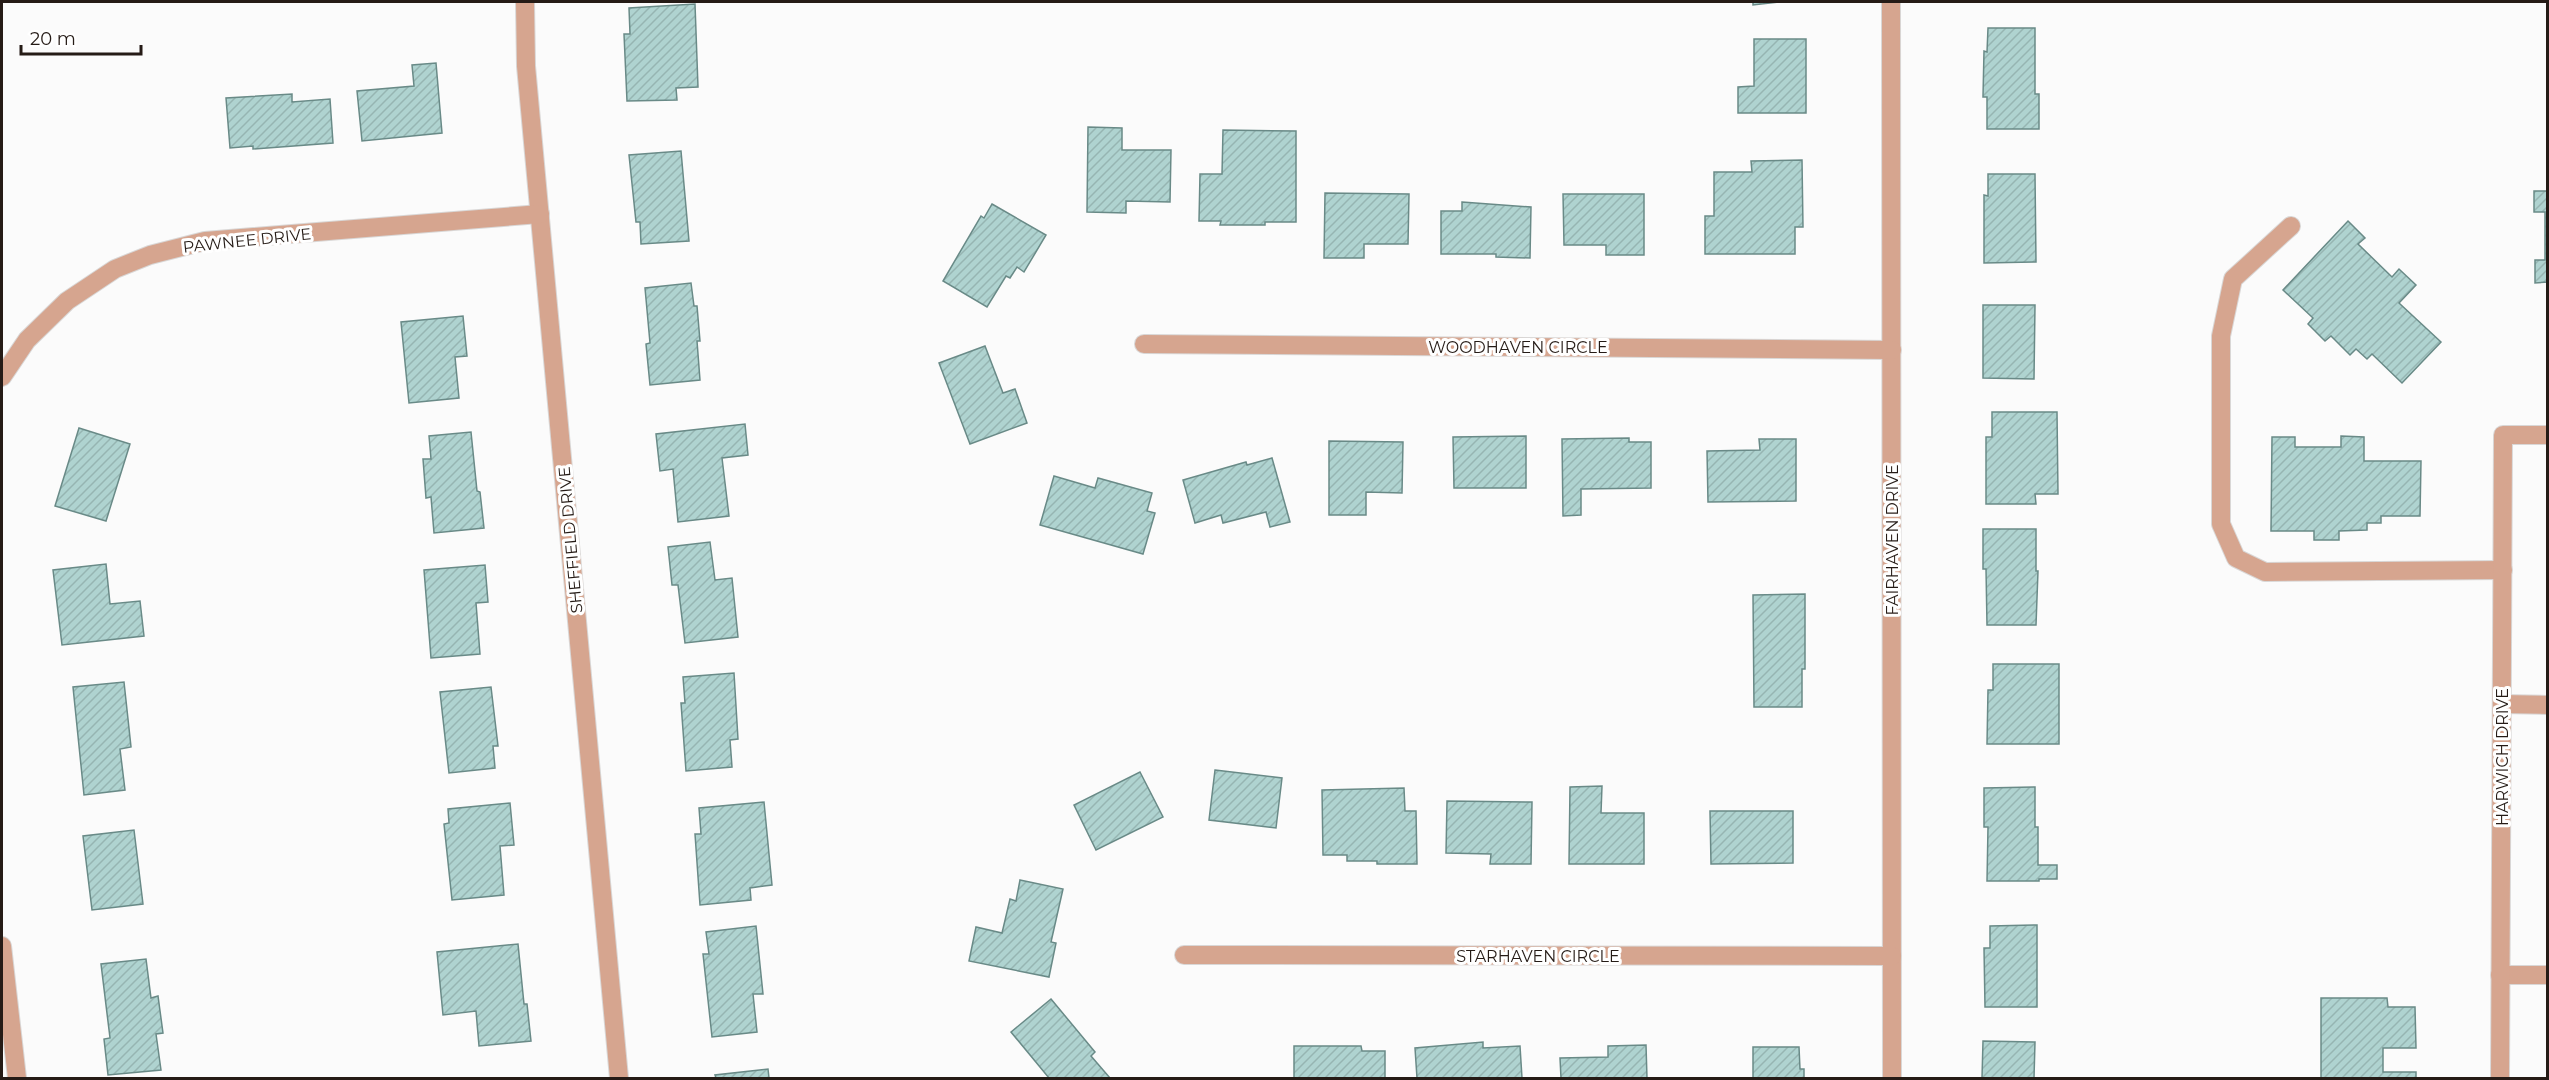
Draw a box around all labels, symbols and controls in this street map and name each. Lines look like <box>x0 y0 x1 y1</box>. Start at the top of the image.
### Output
scale bar <box>21 18 141 56</box>
text: 20 m <box>30 28 76 50</box>
street label: PAWNEE DRIVE <box>182 224 312 257</box>
street label: WOODHAVEN CIRCLE <box>1428 338 1608 357</box>
street label: FAIRHAVEN DRIVE <box>1883 464 1902 616</box>
street label: SHEFFIELD DRIVE <box>555 466 586 614</box>
street label: HARWICH DRIVE <box>2493 688 2512 826</box>
street label: STARHAVEN CIRCLE <box>1456 947 1620 966</box>

